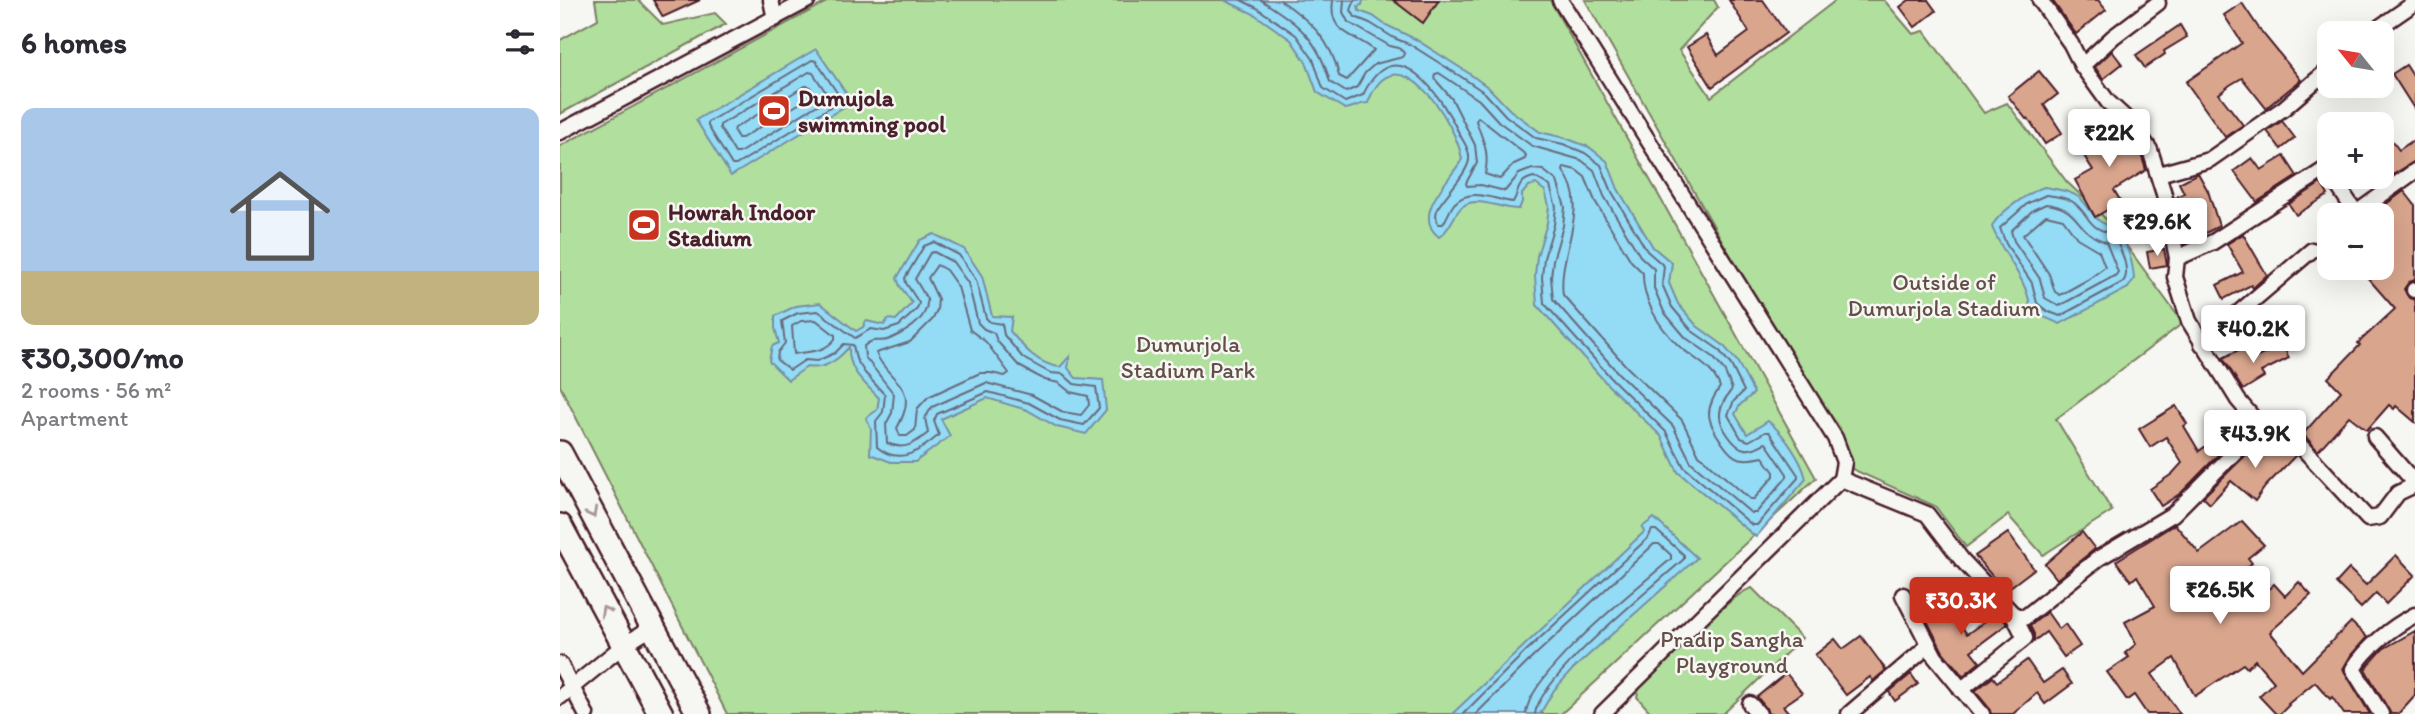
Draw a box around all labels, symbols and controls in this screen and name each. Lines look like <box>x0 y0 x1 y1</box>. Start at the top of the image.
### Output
north arrow <box>2317 21 2394 98</box>
map controls <box>2317 21 2394 280</box>
icon: filters <box>501 23 539 61</box>
text: 6 homes <box>21 24 127 61</box>
place label: Dumujola swimming pool <box>798 84 946 138</box>
sports icon: Dumujola swimming pool <box>755 92 793 130</box>
pin: ₹22K <box>2068 110 2150 169</box>
button: + <box>2317 112 2394 189</box>
text: ₹22K <box>2084 118 2134 146</box>
icon: home <box>217 153 343 279</box>
place label: Howrah Indoor Stadium <box>668 198 816 252</box>
pin: ₹29.6K <box>2100 198 2214 258</box>
button: − <box>2317 203 2394 280</box>
sports icon: Howrah Indoor Stadium <box>625 206 663 244</box>
text: ₹29.6K <box>2123 207 2191 235</box>
park label: Outside of Dumurjola Stadium <box>1848 268 2040 322</box>
pin: ₹40.2K <box>2196 306 2310 365</box>
text: ₹40.2K <box>2217 314 2289 342</box>
park label: Dumurjola Stadium Park <box>1121 330 1255 384</box>
text: ₹30,300/mo <box>21 339 184 376</box>
text: 2 rooms · 56 m² <box>21 376 172 404</box>
text: Apartment <box>21 404 128 432</box>
pin: ₹43.9K <box>2198 410 2312 470</box>
text: ₹43.9K <box>2220 419 2290 447</box>
one-way arrow <box>584 506 597 518</box>
pin: ₹26.5K <box>2163 566 2277 626</box>
text: ₹26.5K <box>2186 575 2254 603</box>
pin: ₹30.3K <box>1904 578 2018 637</box>
text: ₹30.3K <box>1926 586 1996 614</box>
one-way arrow <box>600 606 613 618</box>
park label: Pradip Sangha Playground <box>1660 625 1804 679</box>

